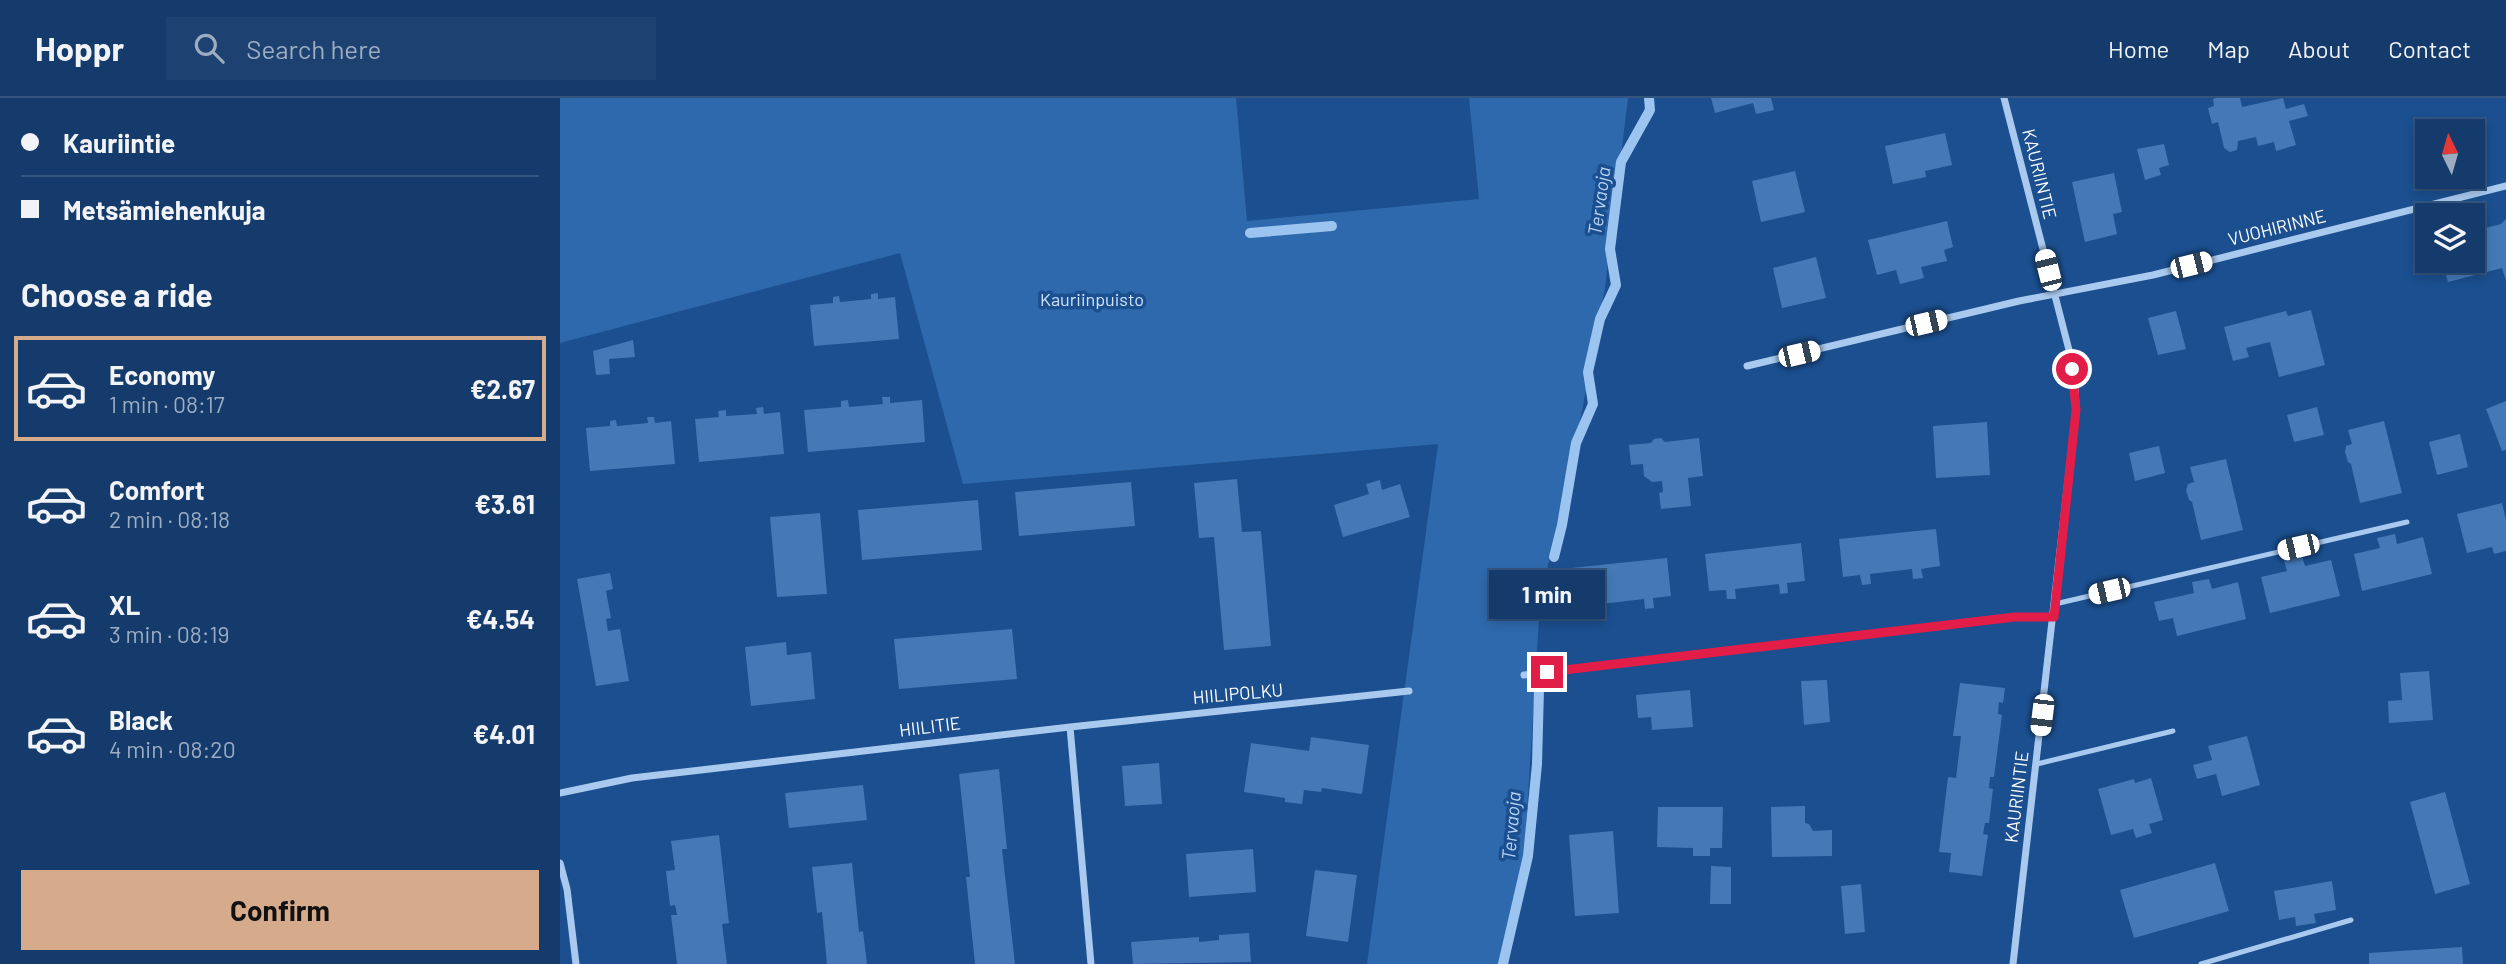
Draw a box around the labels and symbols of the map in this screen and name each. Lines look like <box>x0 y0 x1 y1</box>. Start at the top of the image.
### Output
north arrow <box>2415 119 2485 189</box>
street label: KAURIINTIE <box>2018 126 2062 221</box>
water label: Tervaoja <box>1582 165 1615 237</box>
street label: VUOHIRINNE <box>2226 204 2328 250</box>
car <box>2033 247 2064 293</box>
car <box>2169 250 2214 280</box>
park label: Kauriinpuisto <box>1040 288 1144 310</box>
car <box>1904 308 1949 338</box>
car <box>1777 339 1822 369</box>
route start <box>2056 353 2088 385</box>
car <box>2276 532 2321 562</box>
callout: 1 min <box>1489 570 1605 620</box>
car <box>2087 576 2132 606</box>
route end <box>1531 656 1563 688</box>
street label: HIILIPOLKU <box>1192 678 1284 708</box>
car <box>2030 693 2055 737</box>
street label: HIILITIE <box>898 711 962 741</box>
street label: KAURIINTIE <box>1999 750 2033 844</box>
water label: Tervaoja <box>1496 790 1525 861</box>

